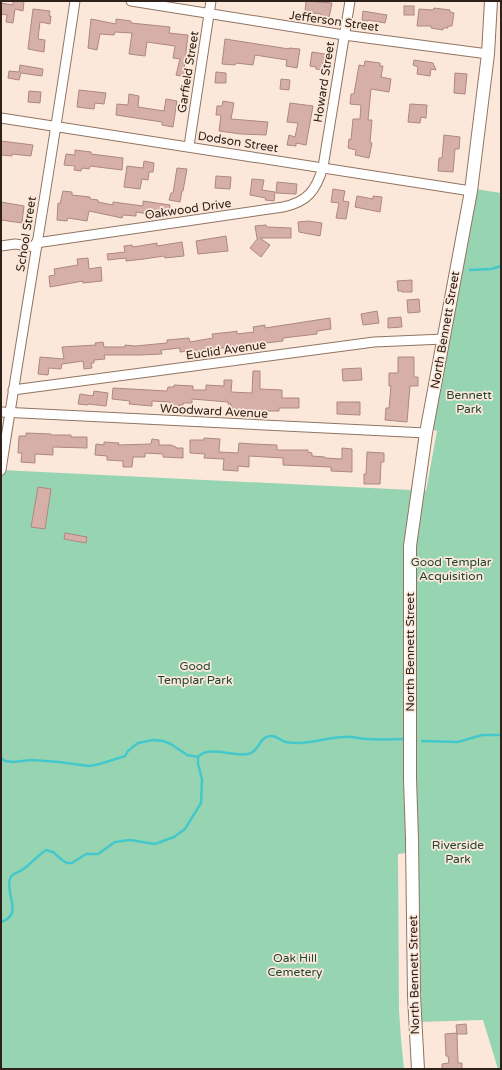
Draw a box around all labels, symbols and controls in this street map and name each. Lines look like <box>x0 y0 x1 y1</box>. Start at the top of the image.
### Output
street label: Jefferson Street <box>288 8 380 34</box>
street label: Garfield Street <box>175 30 201 114</box>
street label: Howard Street <box>311 40 337 123</box>
street label: Dodson Street <box>197 129 280 155</box>
street label: School Street <box>13 195 39 273</box>
street label: Oakwood Drive <box>144 196 232 222</box>
street label: North Bennett Street <box>428 270 462 390</box>
street label: Euclid Avenue <box>185 337 267 363</box>
park label: Bennett Park <box>446 388 492 416</box>
street label: Woodward Avenue <box>160 401 268 421</box>
park label: Good Templar Acquisition <box>411 555 492 583</box>
street label: North Bennett Street <box>403 592 417 712</box>
park label: Good Templar Park <box>157 659 233 687</box>
park label: Riverside Park <box>432 838 484 866</box>
street label: North Bennett Street <box>406 915 422 1035</box>
park label: Oak Hill Cemetery <box>267 951 323 979</box>

